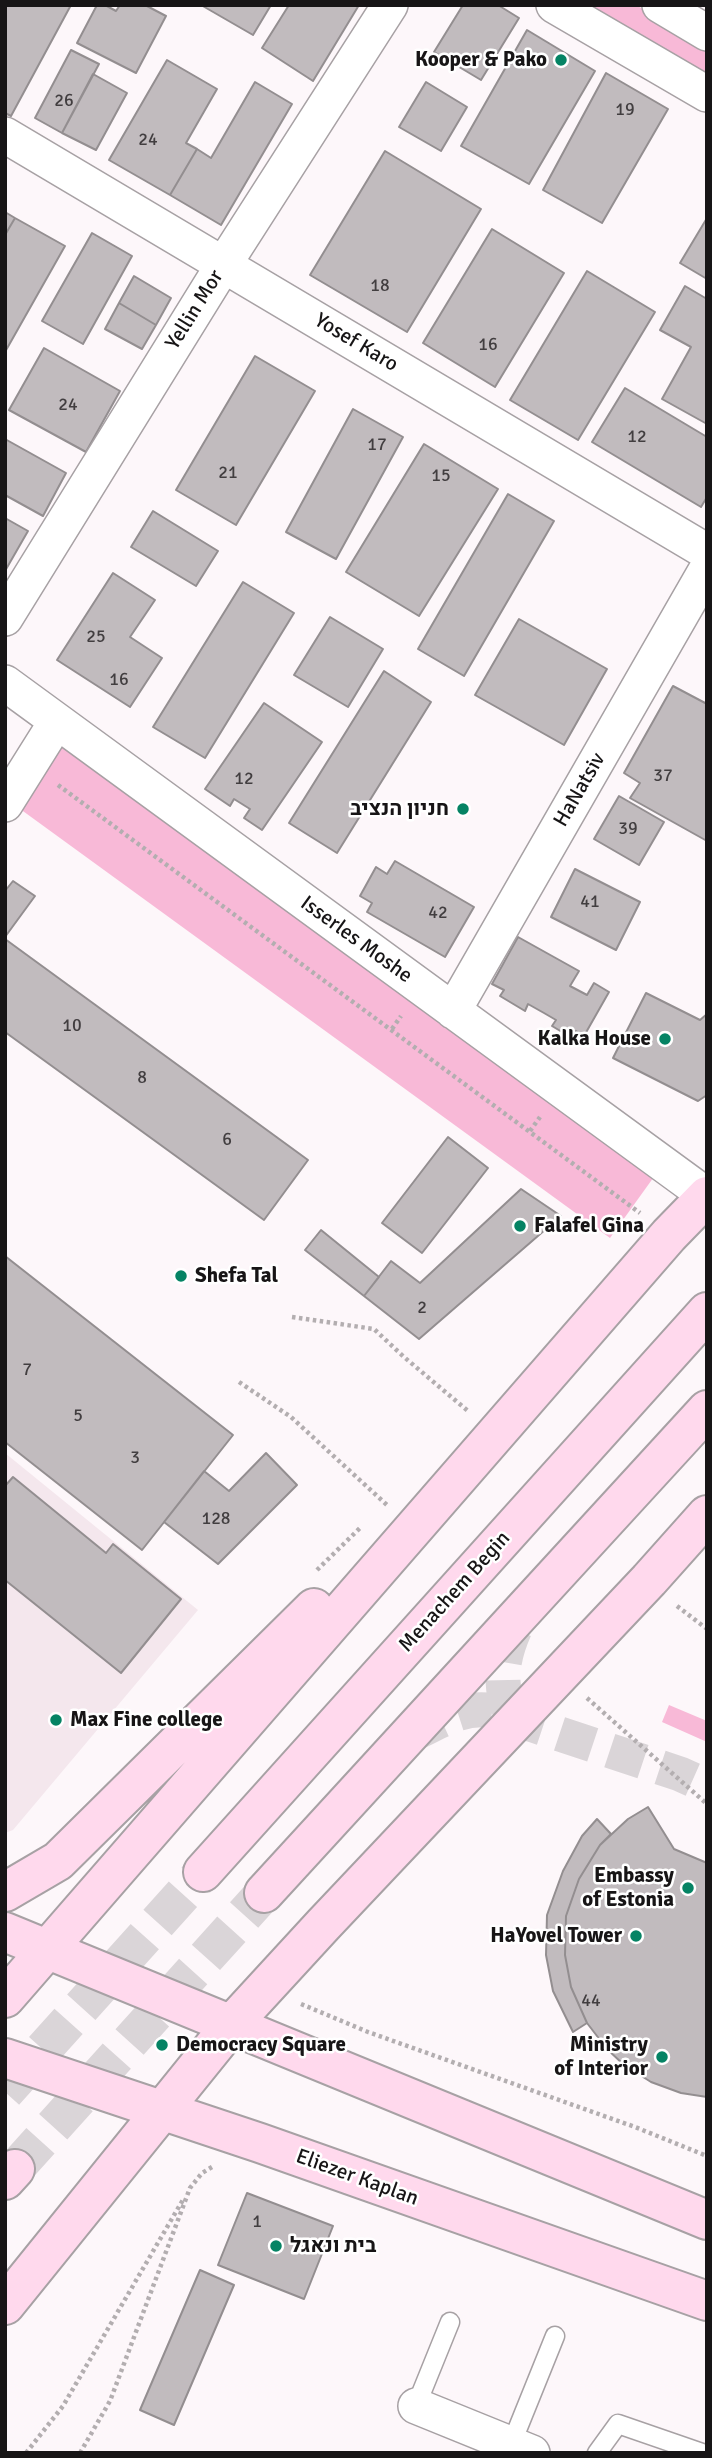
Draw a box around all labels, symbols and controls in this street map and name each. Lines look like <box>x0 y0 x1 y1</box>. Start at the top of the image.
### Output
place label: Kooper & Pako <box>415 47 547 73</box>
marker: Kooper & Pako <box>553 52 569 68</box>
house number: 26 <box>54 90 74 112</box>
house number: 19 <box>615 99 635 121</box>
house number: 24 <box>138 129 158 151</box>
street label: Yellin Mor <box>161 265 229 355</box>
house number: 18 <box>370 275 390 297</box>
street label: Yosef Karo <box>310 308 402 378</box>
house number: 16 <box>478 334 498 356</box>
house number: 24 <box>58 394 78 416</box>
house number: 12 <box>627 426 647 448</box>
house number: 17 <box>367 434 387 456</box>
house number: 21 <box>218 462 238 484</box>
house number: 15 <box>431 465 451 487</box>
house number: 25 <box>86 626 106 648</box>
house number: 16 <box>109 669 129 691</box>
street label: HaNatsiv <box>549 749 611 831</box>
house number: 37 <box>653 765 673 787</box>
house number: 12 <box>234 768 254 790</box>
place label: חניון הנציב <box>350 796 449 822</box>
marker: חניון הנציב <box>455 801 471 817</box>
house number: 39 <box>618 818 638 840</box>
street label: Isserles Moshe <box>295 891 417 989</box>
house number: 41 <box>580 891 600 913</box>
house number: 42 <box>428 902 448 924</box>
house number: 10 <box>62 1015 82 1037</box>
place label: Kalka House <box>538 1026 651 1052</box>
marker: Kalka House <box>657 1031 673 1047</box>
house number: 8 <box>137 1067 147 1089</box>
house number: 6 <box>222 1129 232 1151</box>
place label: Falafel Gina <box>534 1213 644 1239</box>
marker: Falafel Gina <box>512 1218 528 1234</box>
place label: Shefa Tal <box>195 1263 278 1289</box>
marker: Shefa Tal <box>173 1268 189 1284</box>
house number: 2 <box>417 1297 427 1319</box>
house number: 7 <box>22 1359 32 1381</box>
house number: 5 <box>73 1405 83 1427</box>
house number: 3 <box>130 1447 140 1469</box>
house number: 128 <box>201 1508 231 1530</box>
street label: Menachem Begin <box>394 1526 516 1658</box>
place label: Max Fine college <box>70 1707 223 1733</box>
marker: Max Fine college <box>48 1712 64 1728</box>
place label: Embassy of Estonia <box>582 1863 674 1913</box>
marker: Embassy of Estonia <box>680 1880 696 1896</box>
place label: HaYovel Tower <box>490 1923 622 1949</box>
marker: HaYovel Tower <box>628 1928 644 1944</box>
house number: 44 <box>581 1990 601 2012</box>
place label: Democracy Square <box>176 2032 346 2058</box>
place label: Ministry of Interior <box>554 2032 648 2082</box>
marker: Democracy Square <box>154 2037 170 2053</box>
marker: Ministry of Interior <box>654 2049 670 2065</box>
street label: Eliezer Kaplan <box>292 2144 422 2212</box>
house number: 1 <box>252 2211 262 2233</box>
place label: בית ונאגל <box>290 2233 376 2259</box>
marker: בית ונאגל <box>268 2238 284 2254</box>

